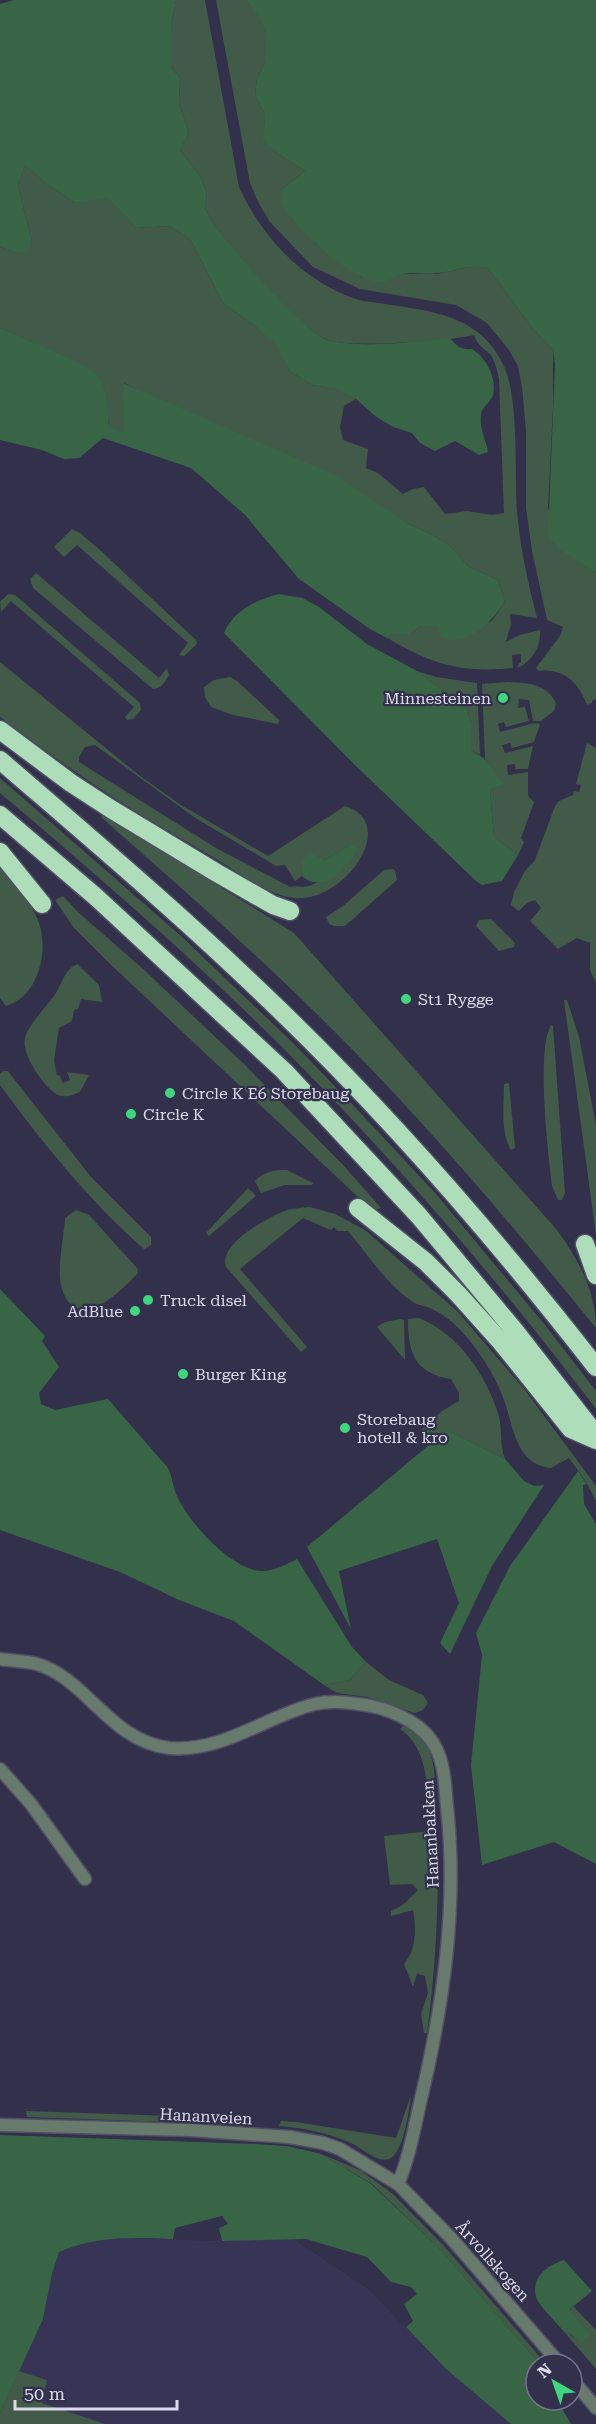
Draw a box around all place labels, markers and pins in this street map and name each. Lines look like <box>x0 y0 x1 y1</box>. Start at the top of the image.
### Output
place label: Minnesteinen <box>385 689 491 708</box>
marker: Minnesteinen <box>496 691 510 705</box>
place label: St1 Rygge <box>418 990 494 1009</box>
marker: St1 Rygge <box>399 992 413 1006</box>
place label: Circle K E6 Storebaug <box>182 1084 350 1103</box>
marker: Circle K E6 Storebaug <box>163 1086 177 1100</box>
place label: Circle K <box>143 1105 205 1124</box>
marker: Circle K <box>124 1107 138 1121</box>
place label: Truck disel <box>160 1291 247 1310</box>
marker: Truck disel <box>141 1293 155 1307</box>
place label: AdBlue <box>67 1302 123 1321</box>
marker: AdBlue <box>128 1304 142 1318</box>
place label: Burger King <box>195 1365 287 1384</box>
marker: Burger King <box>176 1367 190 1381</box>
place label: Storebaug hotell & kro <box>357 1410 448 1447</box>
marker: Storebaug hotell & kro <box>338 1421 352 1435</box>

